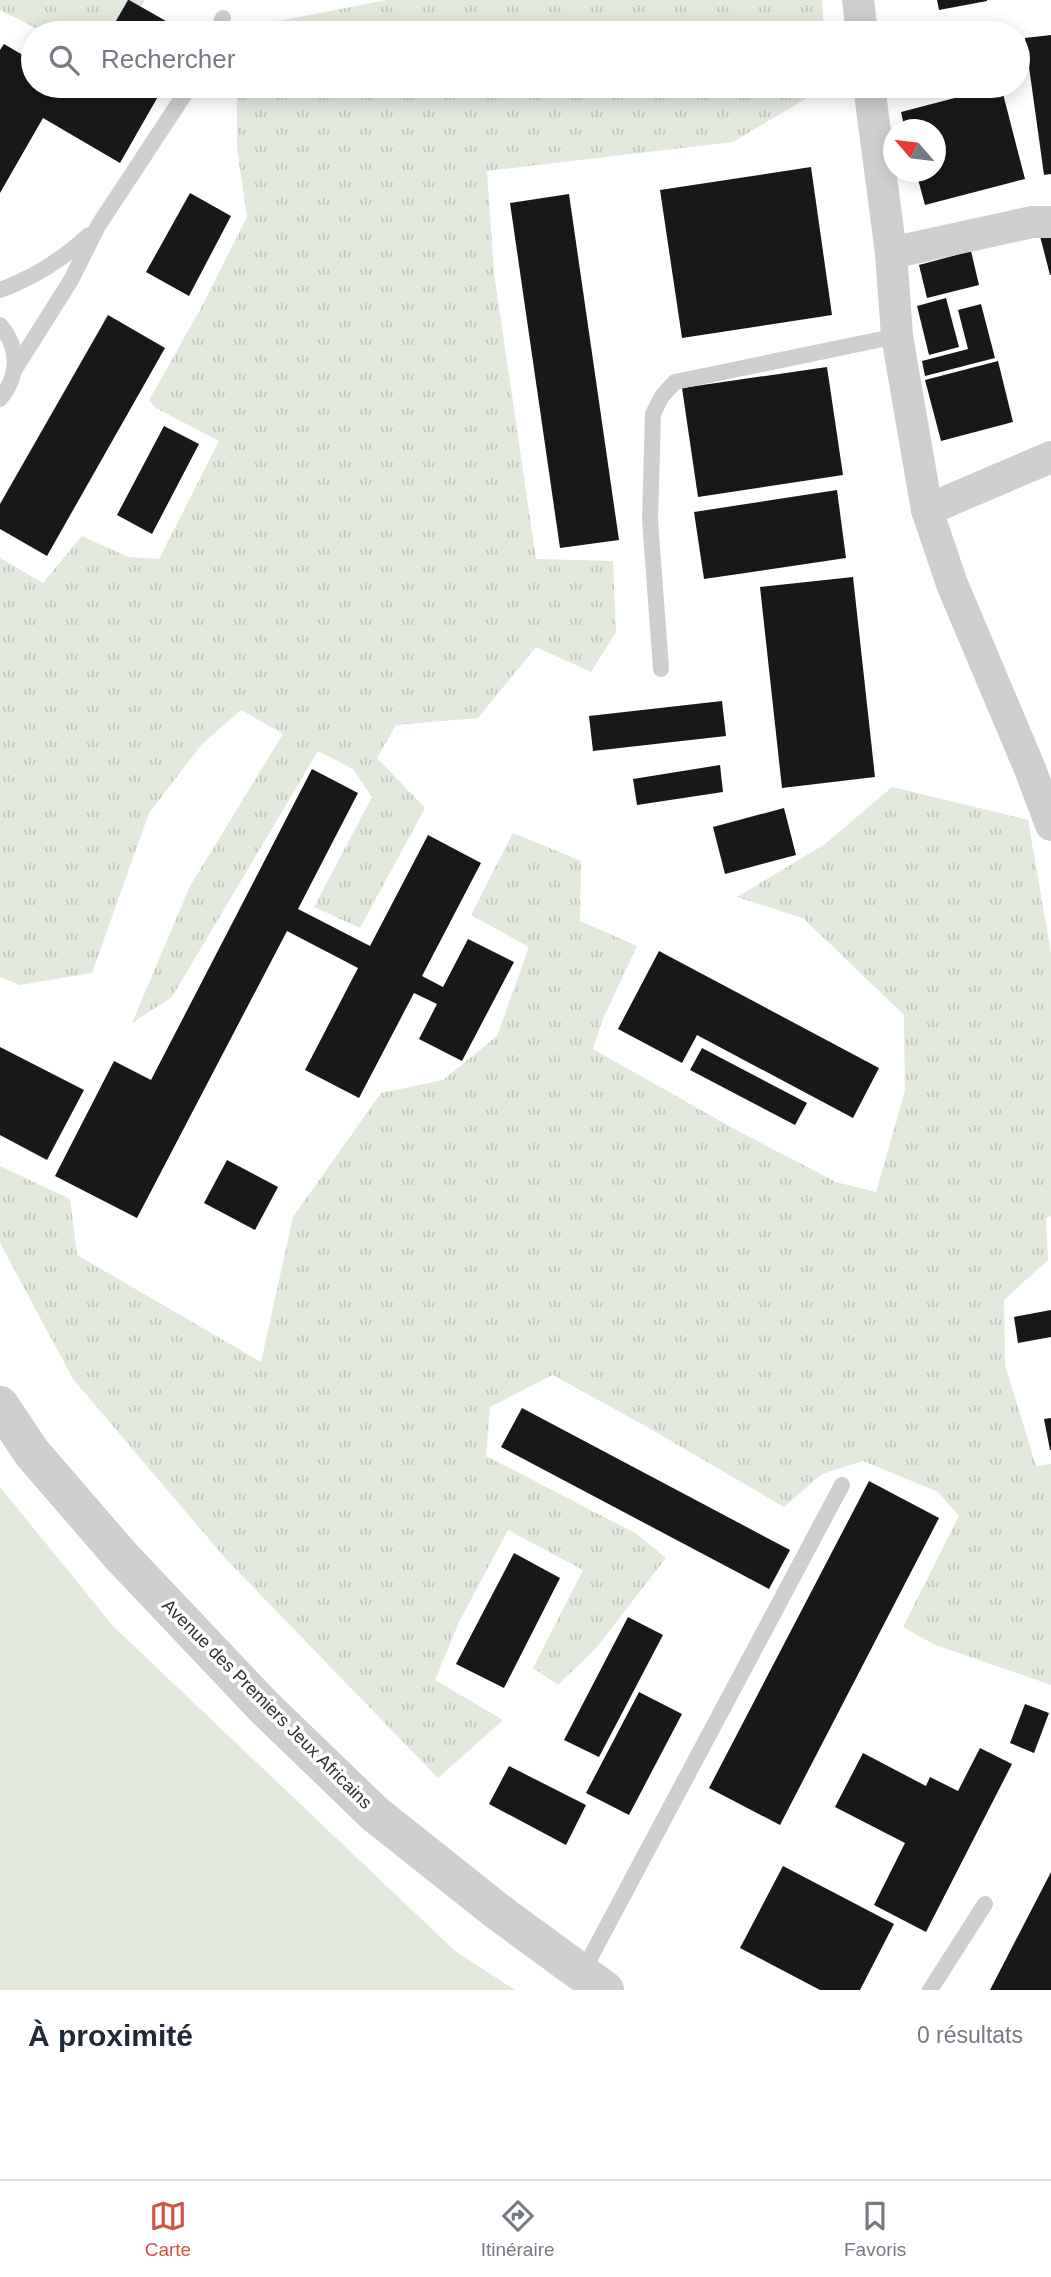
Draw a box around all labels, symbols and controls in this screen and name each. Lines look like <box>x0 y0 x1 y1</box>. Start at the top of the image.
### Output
search box <box>21 21 1030 98</box>
icon: search <box>45 41 83 79</box>
text: Rechercher <box>101 44 235 74</box>
north arrow <box>883 119 946 182</box>
street label: Avenue des Premiers Jeux Africains <box>158 1595 376 1813</box>
text: À proximité <box>28 2019 193 2052</box>
text: 0 résultats <box>917 2022 1023 2048</box>
tab: Carte <box>145 2197 191 2261</box>
tab: Itinéraire <box>481 2197 555 2261</box>
tab: Favoris <box>844 2197 906 2261</box>

